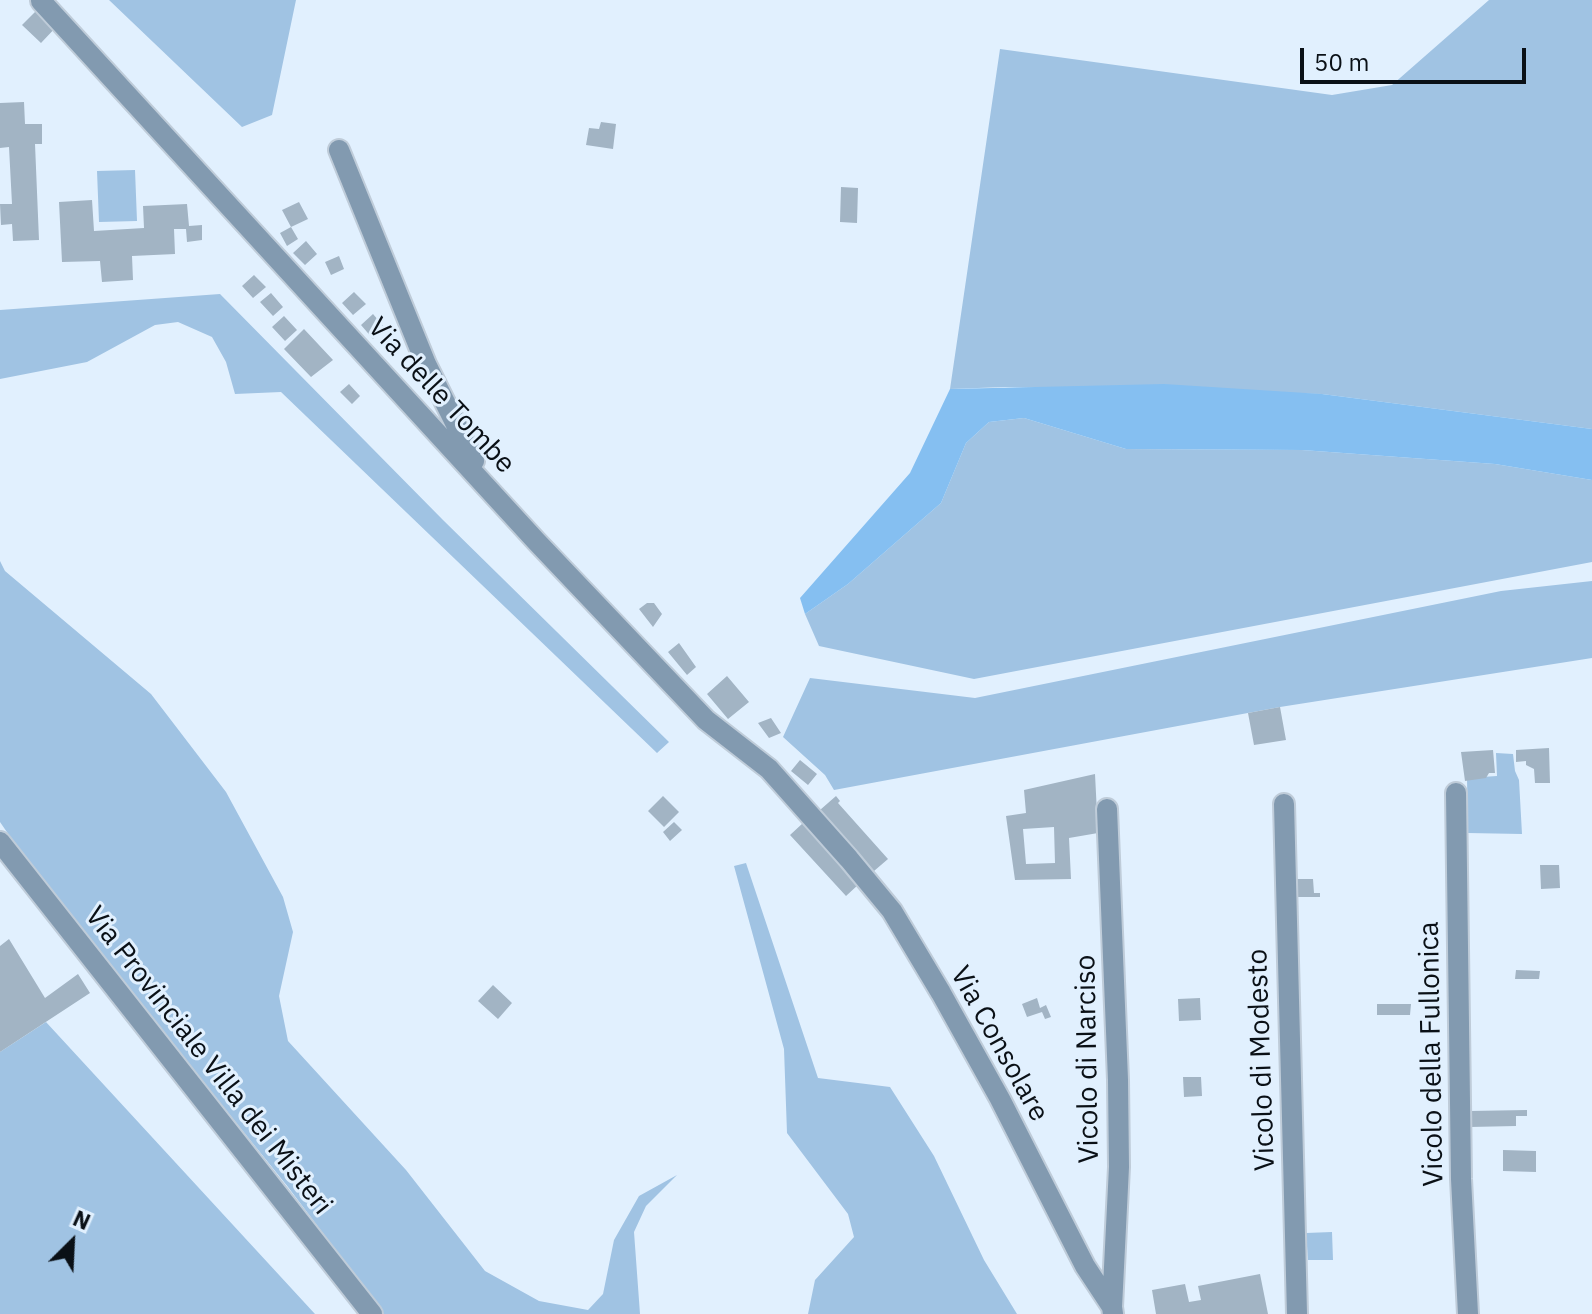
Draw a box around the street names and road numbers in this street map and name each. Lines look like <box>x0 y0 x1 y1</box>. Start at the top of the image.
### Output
street label: Via delle Tombe <box>360 311 522 481</box>
street label: Via Provinciale Villa dei Misteri <box>77 900 339 1222</box>
street label: Vicolo della Fullonica <box>1413 921 1451 1187</box>
street label: Vicolo di Modesto <box>1241 948 1283 1172</box>
street label: Vicolo di Narciso <box>1069 954 1107 1164</box>
street label: Via Consolare <box>943 961 1055 1127</box>

